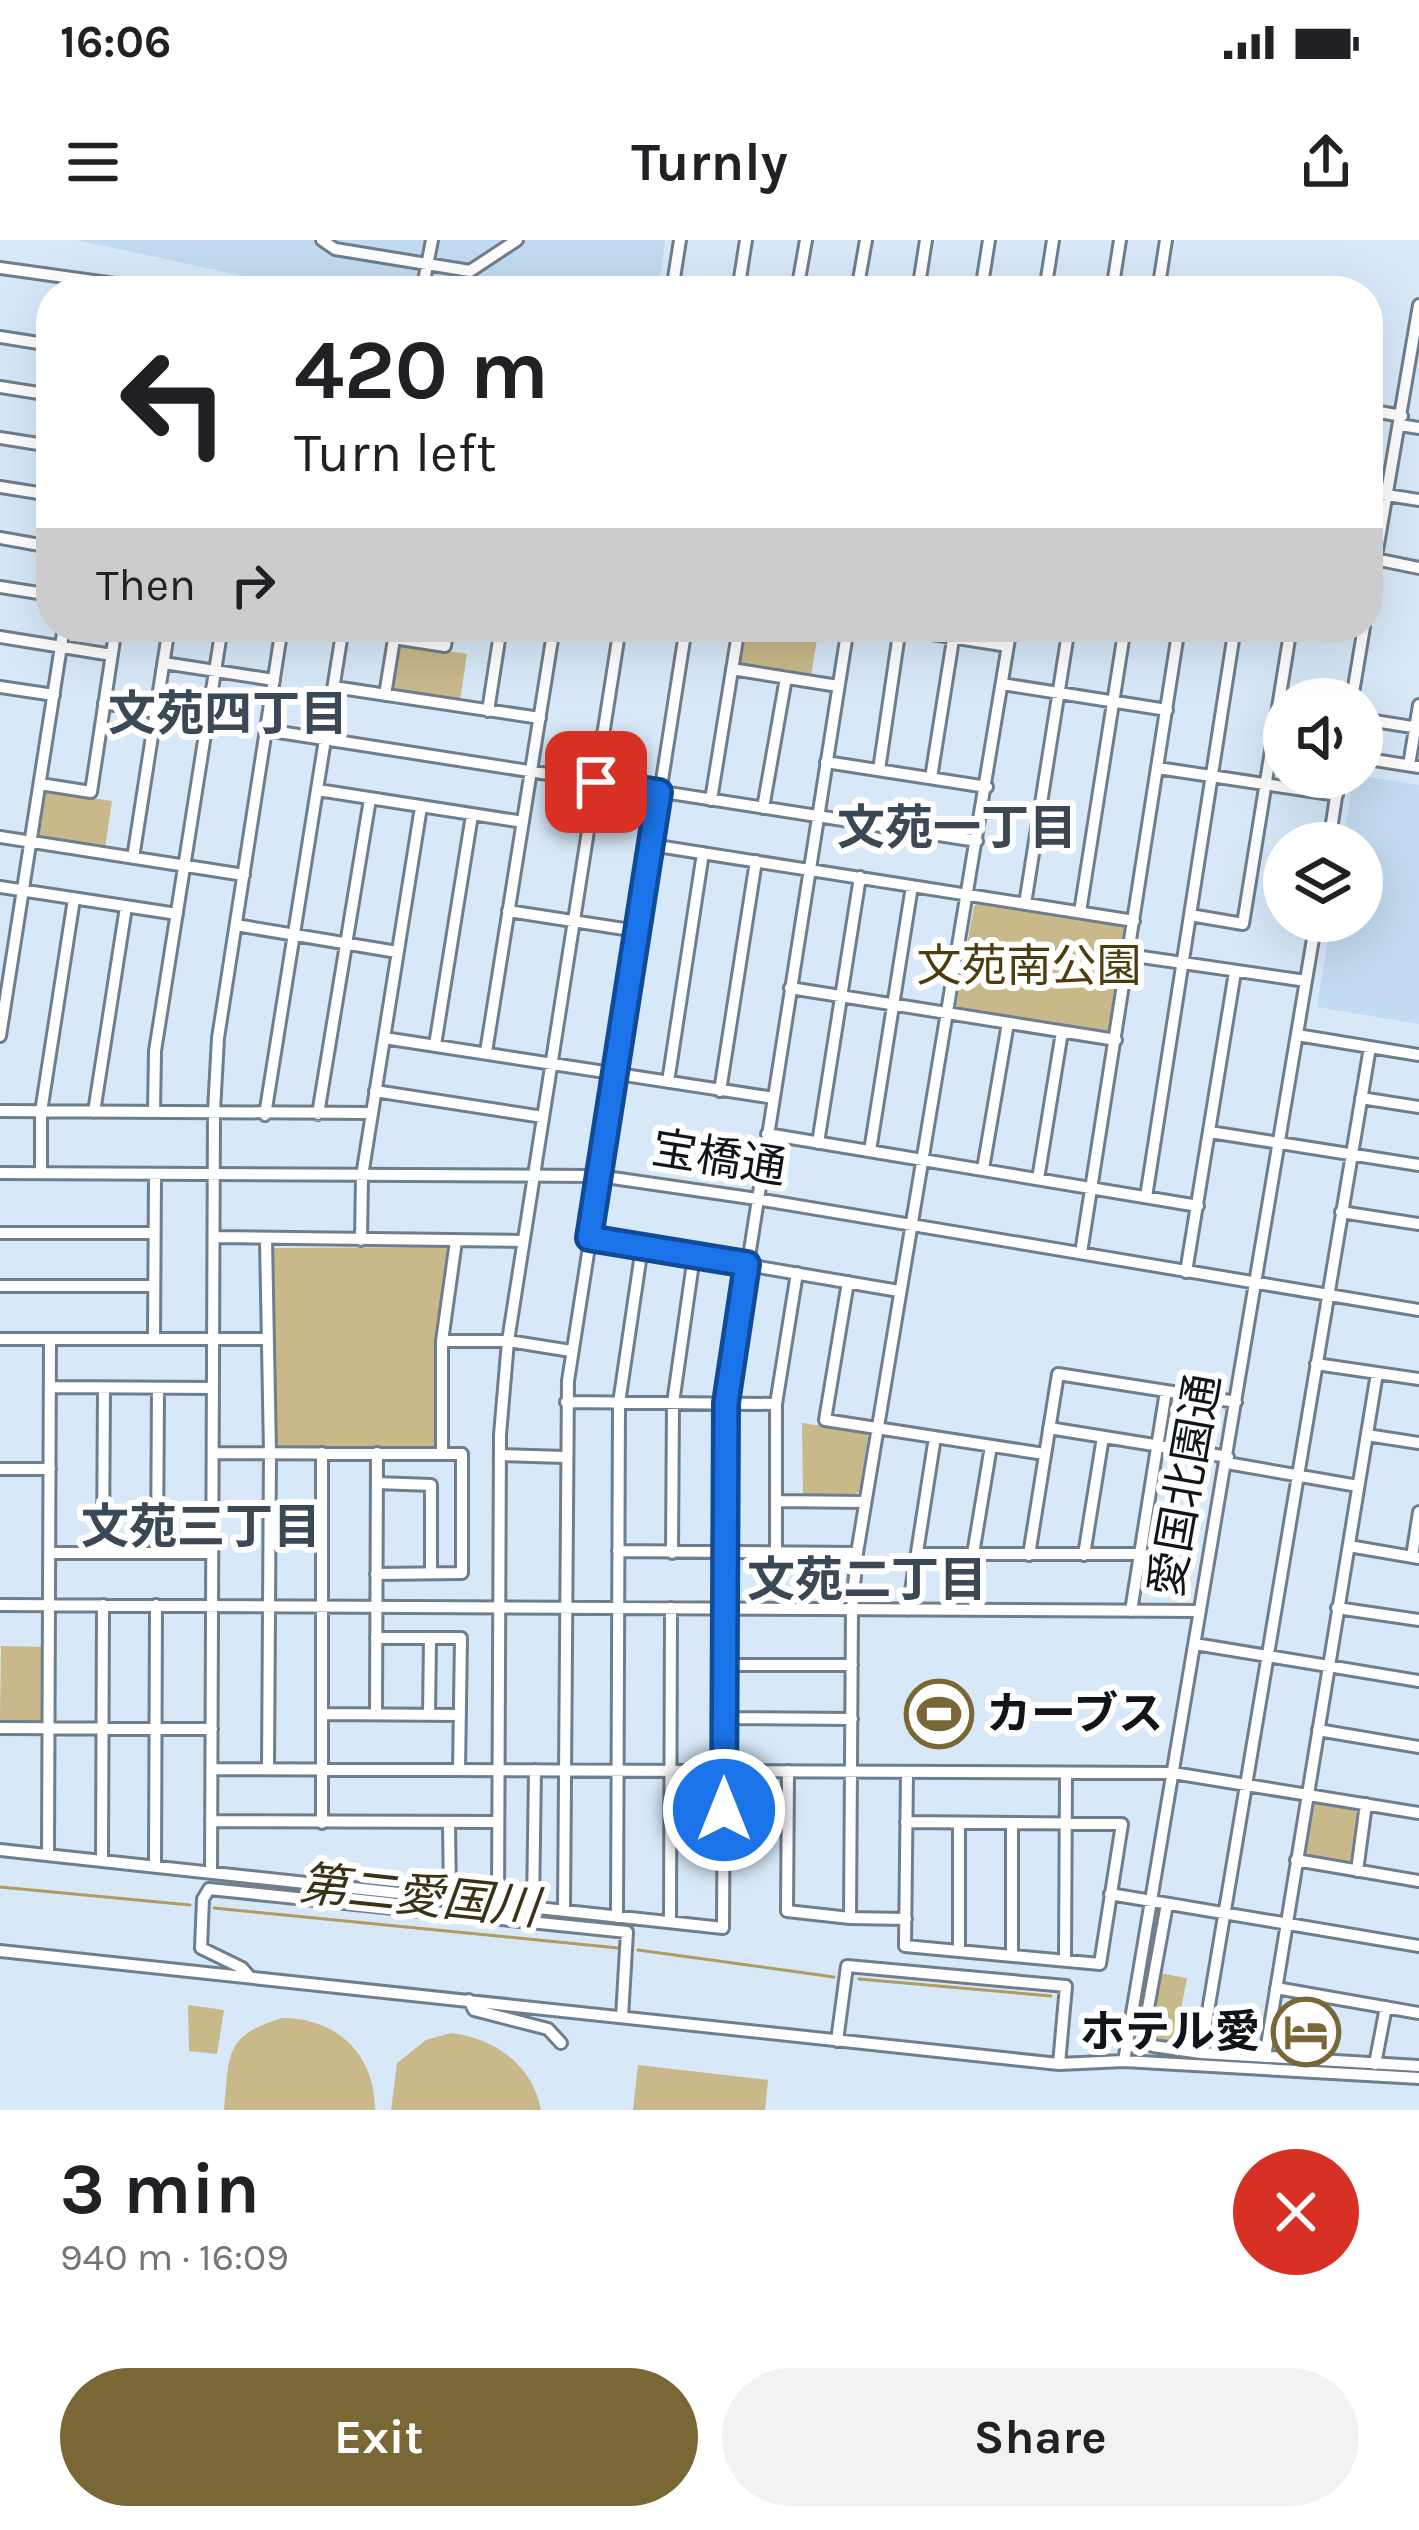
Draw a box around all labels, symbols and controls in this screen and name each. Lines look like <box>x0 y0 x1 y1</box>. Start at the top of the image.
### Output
text: 16:06 <box>60 16 171 68</box>
icon: menu <box>60 129 126 195</box>
icon: share <box>1293 129 1359 195</box>
text: Turnly <box>631 130 788 194</box>
text: 420 m <box>294 321 549 419</box>
icon: left <box>96 324 252 480</box>
text: Turn left <box>294 421 497 485</box>
icon: right <box>220 552 286 618</box>
text: Then <box>96 559 196 611</box>
map controls <box>1263 678 1383 942</box>
button: sound <box>1263 678 1383 798</box>
district label: 文苑四丁目 <box>108 686 348 742</box>
pin <box>545 731 647 833</box>
icon: arrive <box>563 749 629 815</box>
district label: 文苑一丁目 <box>837 800 1077 856</box>
button: layers <box>1263 822 1383 942</box>
park label: 文苑南公園 <box>916 940 1142 992</box>
street label: 宝橋通 <box>648 1122 790 1194</box>
street label: 愛国北園通 <box>1140 1370 1230 1600</box>
district label: 文苑三丁目 <box>81 1499 321 1555</box>
district label: 文苑二丁目 <box>747 1552 987 1608</box>
sports icon: カーブス <box>904 1679 974 1749</box>
place label: カーブス <box>986 1688 1163 1740</box>
position arrow <box>661 1747 787 1873</box>
water label: 第二愛国川 <box>297 1856 546 1937</box>
hotel icon: ホテル愛 <box>1271 1997 1341 2067</box>
place label: ホテル愛 <box>1080 2006 1260 2058</box>
text: 3 min <box>60 2147 260 2231</box>
button: close <box>1233 2149 1359 2275</box>
text: 940 m · 16:09 <box>60 2234 289 2280</box>
button: Exit <box>60 2368 698 2506</box>
button: Share <box>722 2368 1359 2506</box>

